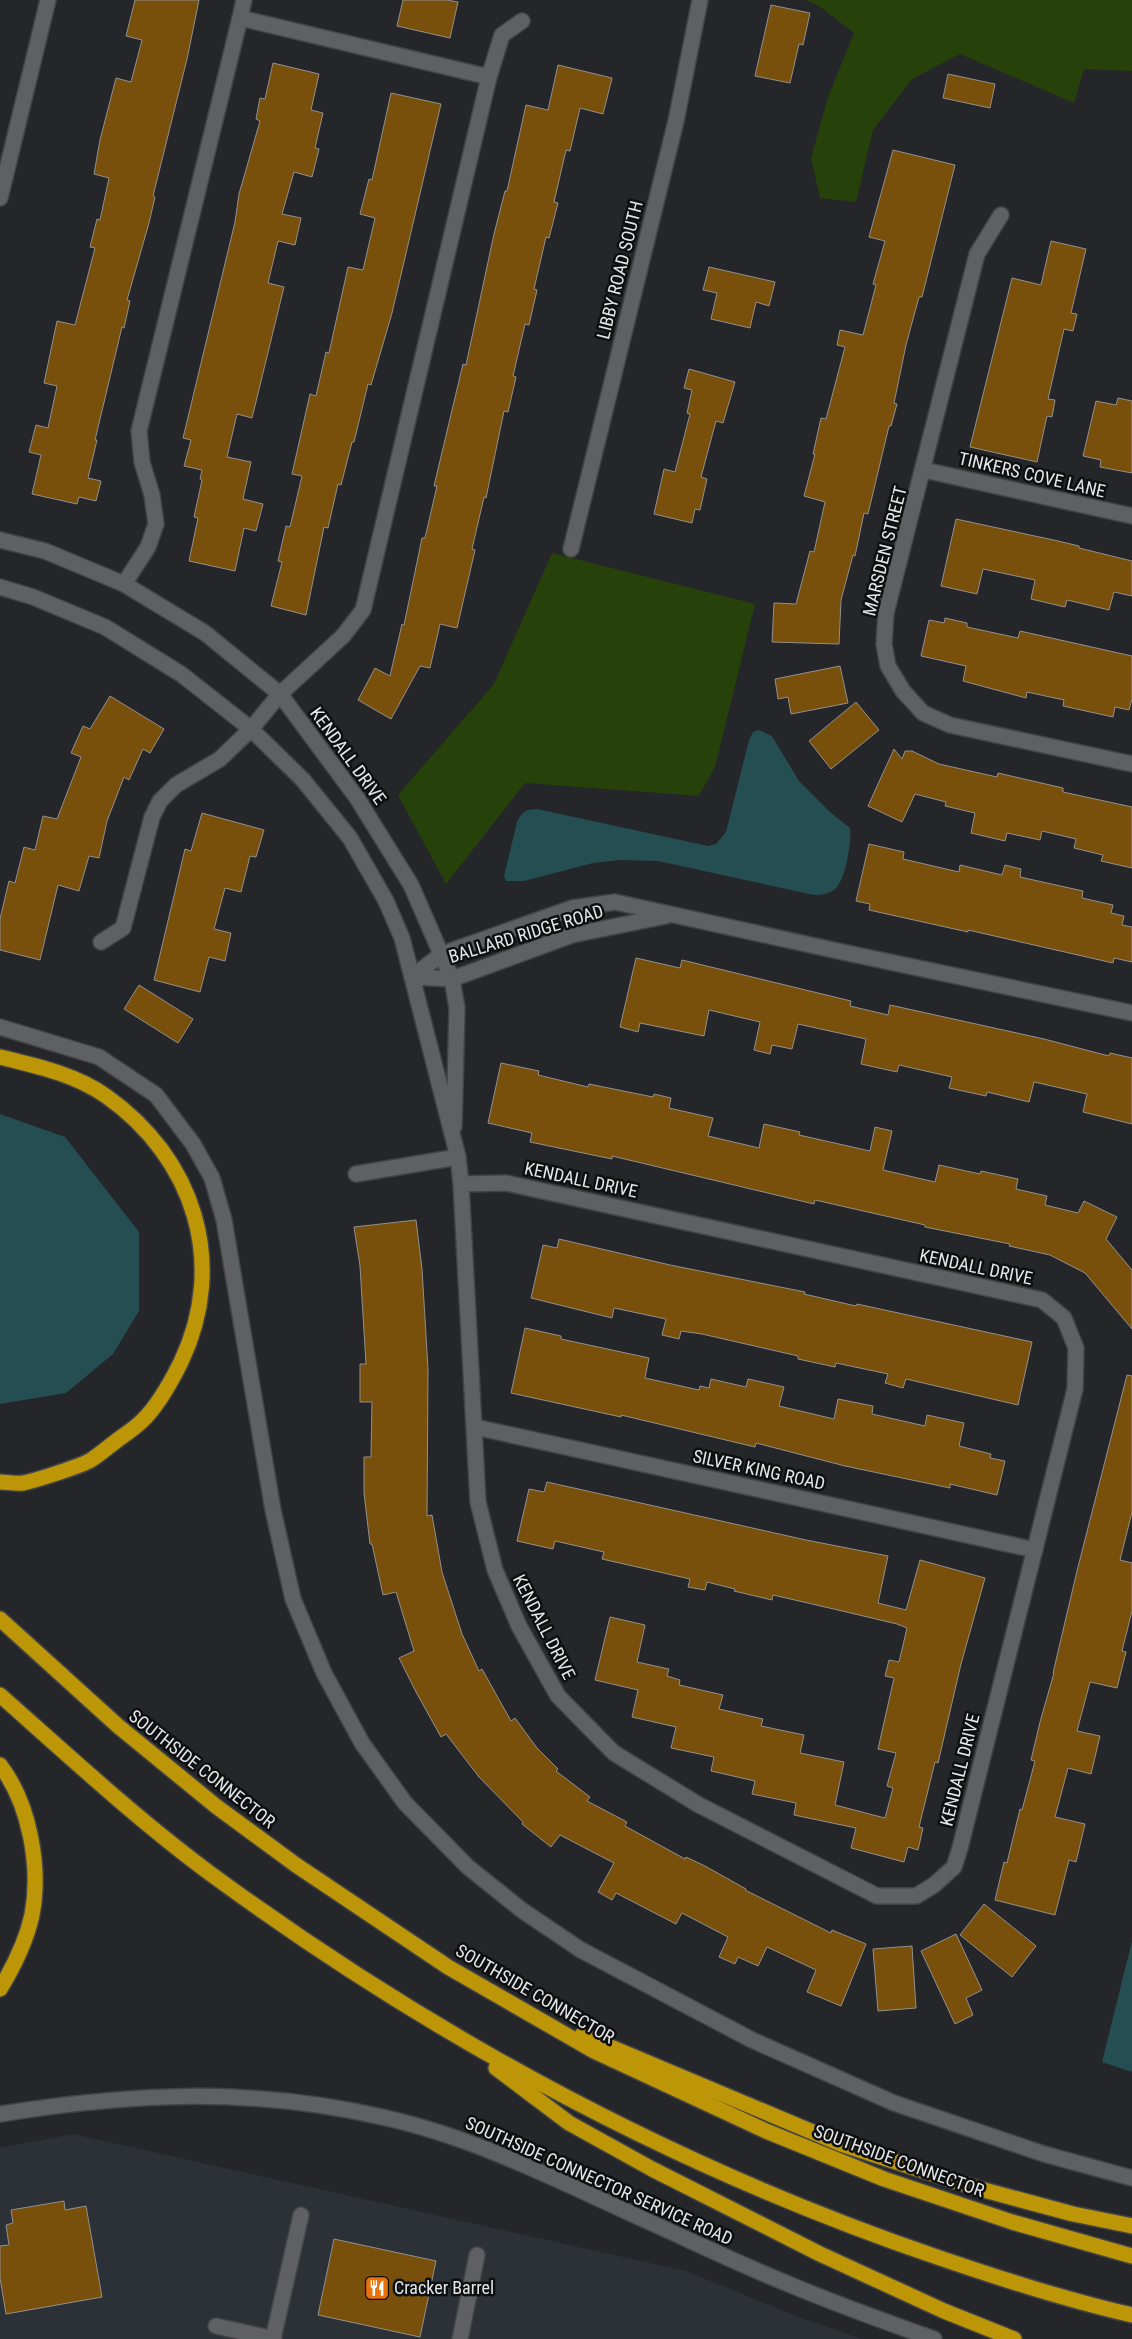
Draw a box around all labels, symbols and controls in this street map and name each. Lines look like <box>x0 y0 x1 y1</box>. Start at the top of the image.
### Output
street label: LIBBY ROAD SOUTH <box>592 199 647 341</box>
street label: TINKERS COVE LANE <box>957 447 1108 502</box>
street label: MARSDEN STREET <box>858 484 911 618</box>
street label: KENDALL DRIVE <box>306 703 391 808</box>
street label: BALLARD RIDGE ROAD <box>446 900 606 967</box>
street label: KENDALL DRIVE <box>523 1157 640 1202</box>
street label: KENDALL DRIVE <box>918 1244 1035 1289</box>
street label: SILVER KING ROAD <box>691 1445 827 1494</box>
street label: KENDALL DRIVE <box>509 1571 580 1683</box>
street label: SOUTHSIDE CONNECTOR <box>125 1705 280 1832</box>
street label: KENDALL DRIVE <box>935 1711 984 1828</box>
street label: SOUTHSIDE CONNECTOR <box>452 1940 619 2048</box>
street label: SOUTHSIDE CONNECTOR SERVICE ROAD <box>462 2112 736 2249</box>
street label: SOUTHSIDE CONNECTOR <box>811 2120 988 2201</box>
restaurant icon: Cracker Barrel <box>364 2275 390 2301</box>
place label: Cracker Barrel <box>394 2277 494 2298</box>

